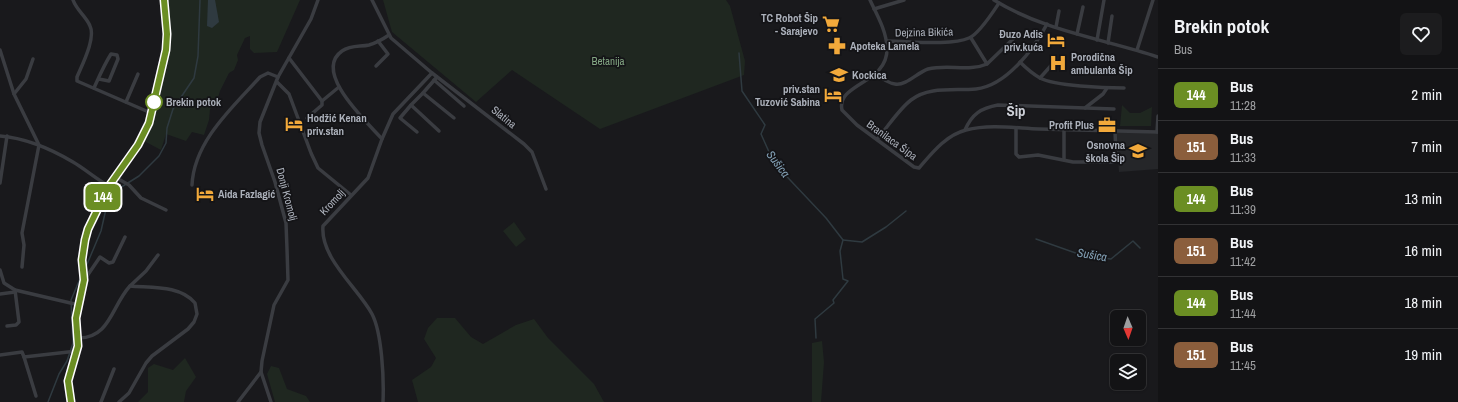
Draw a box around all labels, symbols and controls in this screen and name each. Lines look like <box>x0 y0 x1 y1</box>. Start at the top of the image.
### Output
place label: TC Robot Šip - Sarajevo <box>761 11 818 38</box>
text: Brekin potok <box>1174 13 1269 39</box>
button: heart <box>1400 13 1442 55</box>
supermarket icon: TC Robot Šip - Sarajevo <box>821 14 841 34</box>
street label: Dejzina Bikića <box>895 24 953 40</box>
place label: Đuzo Adis priv.kuća <box>999 27 1043 54</box>
hotel icon: Đuzo Adis priv.kuća <box>1046 30 1066 50</box>
pharmacy icon: Apoteka Lamela <box>827 36 847 56</box>
place label: Apoteka Lamela <box>850 39 919 53</box>
text: Bus <box>1174 41 1192 58</box>
place label: Porodična ambulanta Šip <box>1071 50 1133 77</box>
hospital icon: Porodična ambulanta Šip <box>1048 53 1068 73</box>
park label: Betanija <box>591 54 625 68</box>
school or university icon: Kockica <box>829 65 849 85</box>
place label: Kockica <box>852 68 887 82</box>
text: Bus <box>1230 76 1253 97</box>
place label: priv.stan Tuzović Sabina <box>755 82 820 109</box>
text: 2 min <box>1411 84 1442 105</box>
hotel icon: priv.stan Tuzović Sabina <box>823 85 843 105</box>
text: 144 <box>1186 86 1206 104</box>
marker: Brekin potok <box>145 93 163 111</box>
place label: Brekin potok <box>166 95 222 109</box>
text: 11:28 <box>1230 97 1256 114</box>
district label: Šip <box>1006 100 1026 121</box>
street label: Slatina <box>489 103 519 131</box>
place label: Hodžić Kenan priv.stan <box>307 111 367 138</box>
hotel icon: Hodžić Kenan priv.stan <box>284 114 304 134</box>
office icon: Profit Plus <box>1097 115 1117 135</box>
street label: Branilaca Šipa <box>864 117 920 163</box>
place label: Profit Plus <box>1049 118 1094 132</box>
text: Bus <box>1230 128 1253 149</box>
text: 7 min <box>1411 136 1442 157</box>
place label: Osnovna škola Šip <box>1085 138 1125 165</box>
text: 151 <box>1186 138 1206 156</box>
school or university icon: Osnovna škola Šip <box>1128 141 1148 161</box>
water label: Sušica <box>763 147 794 181</box>
text: 11:33 <box>1230 149 1256 166</box>
street label: Donji Kromolj <box>273 166 301 222</box>
text: Bus <box>1230 180 1253 201</box>
line badge: 144 <box>80 184 126 210</box>
hotel icon: Aida Fazlagić <box>195 184 215 204</box>
street label: Kromolj <box>316 186 348 218</box>
place label: Aida Fazlagić <box>218 187 275 201</box>
text: 144 <box>93 188 113 206</box>
text: 13 min <box>1404 188 1442 209</box>
text: 144 <box>1186 190 1206 208</box>
text: 11:39 <box>1230 201 1256 218</box>
text: Bus <box>1230 232 1253 253</box>
text: 16 min <box>1404 240 1442 261</box>
text: 151 <box>1186 242 1206 260</box>
water label: Sušica <box>1076 245 1109 265</box>
text: 11:42 <box>1230 253 1256 270</box>
text: Bus <box>1230 284 1253 305</box>
text: 18 min <box>1404 292 1442 313</box>
text: 144 <box>1186 294 1206 312</box>
text: 11:44 <box>1230 305 1256 322</box>
north arrow <box>1110 310 1146 346</box>
map controls <box>1110 310 1146 390</box>
text: Bus <box>1230 336 1253 357</box>
text: 19 min <box>1404 344 1442 365</box>
text: 151 <box>1186 346 1206 364</box>
button: layers <box>1110 354 1146 390</box>
text: 11:45 <box>1230 357 1256 374</box>

